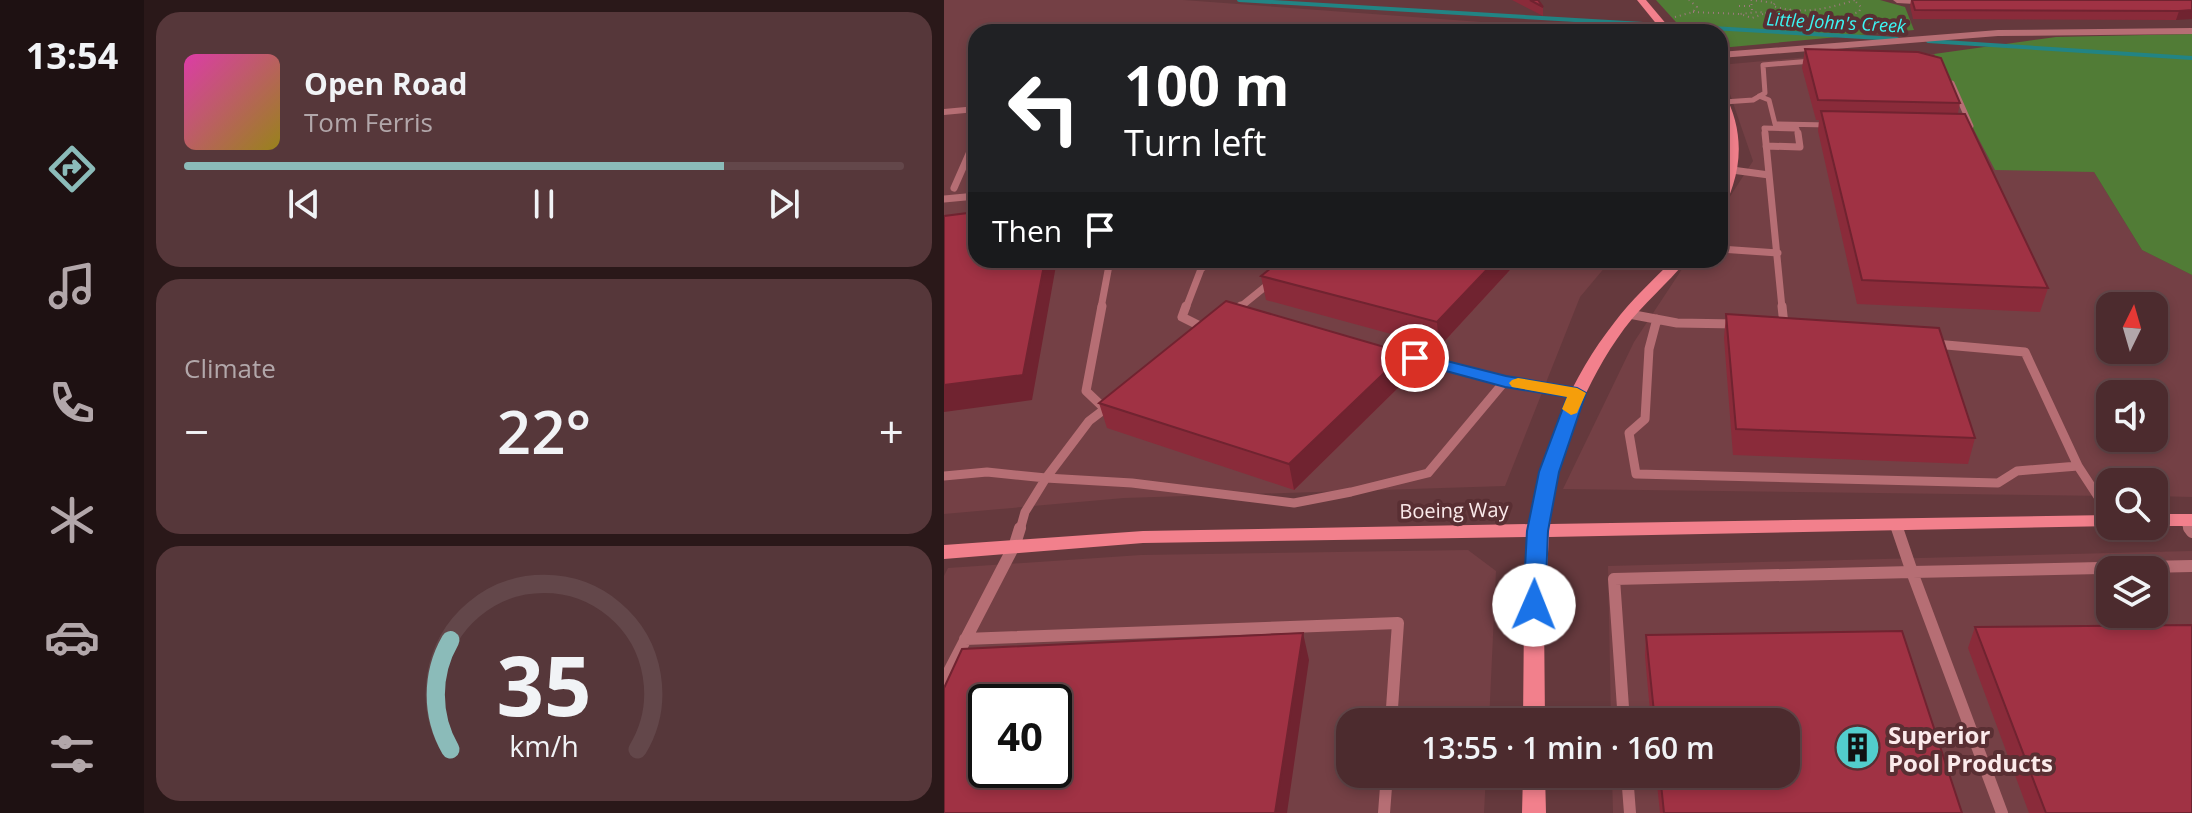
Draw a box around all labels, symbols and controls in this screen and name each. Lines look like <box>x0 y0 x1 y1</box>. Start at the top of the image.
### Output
water label: Little John's Creek <box>1766 6 1908 38</box>
text: 13:54 <box>26 31 118 80</box>
text: 100 m <box>1124 46 1290 122</box>
icon: left <box>992 56 1096 160</box>
text: Open Road <box>304 63 468 104</box>
text: Tom Ferris <box>304 104 433 140</box>
text: Turn left <box>1124 118 1266 167</box>
icon: directions <box>44 141 100 197</box>
icon: previous <box>282 182 326 226</box>
icon: pause <box>522 182 566 226</box>
icon: next <box>762 182 806 226</box>
icon: arrive <box>1078 208 1122 252</box>
text: Then <box>992 210 1062 251</box>
icon: music <box>44 258 100 314</box>
north arrow <box>2096 292 2168 364</box>
map controls <box>2096 292 2168 628</box>
pin <box>1381 324 1449 392</box>
icon: arrive <box>1393 336 1437 380</box>
text: Climate <box>184 350 276 386</box>
icon: phone <box>44 375 100 431</box>
button: sound <box>2096 380 2168 452</box>
text: 22° <box>497 390 591 472</box>
text: − <box>184 401 209 461</box>
text: + <box>879 401 904 461</box>
button: search <box>2096 468 2168 540</box>
icon: climate <box>44 492 100 548</box>
street label: Boeing Way <box>1399 496 1510 524</box>
button: layers <box>2096 556 2168 628</box>
position arrow <box>1492 563 1576 647</box>
icon: car <box>44 609 100 665</box>
text: 35 <box>496 626 592 739</box>
speed limit sign: 40 <box>968 684 1072 788</box>
place label: Superior Pool Products <box>1888 718 2053 779</box>
building icon: Superior Pool Products <box>1833 724 1881 772</box>
icon: filters <box>44 726 100 782</box>
text: km/h <box>509 726 579 765</box>
text: 13:55 · 1 min · 160 m <box>1421 727 1715 768</box>

